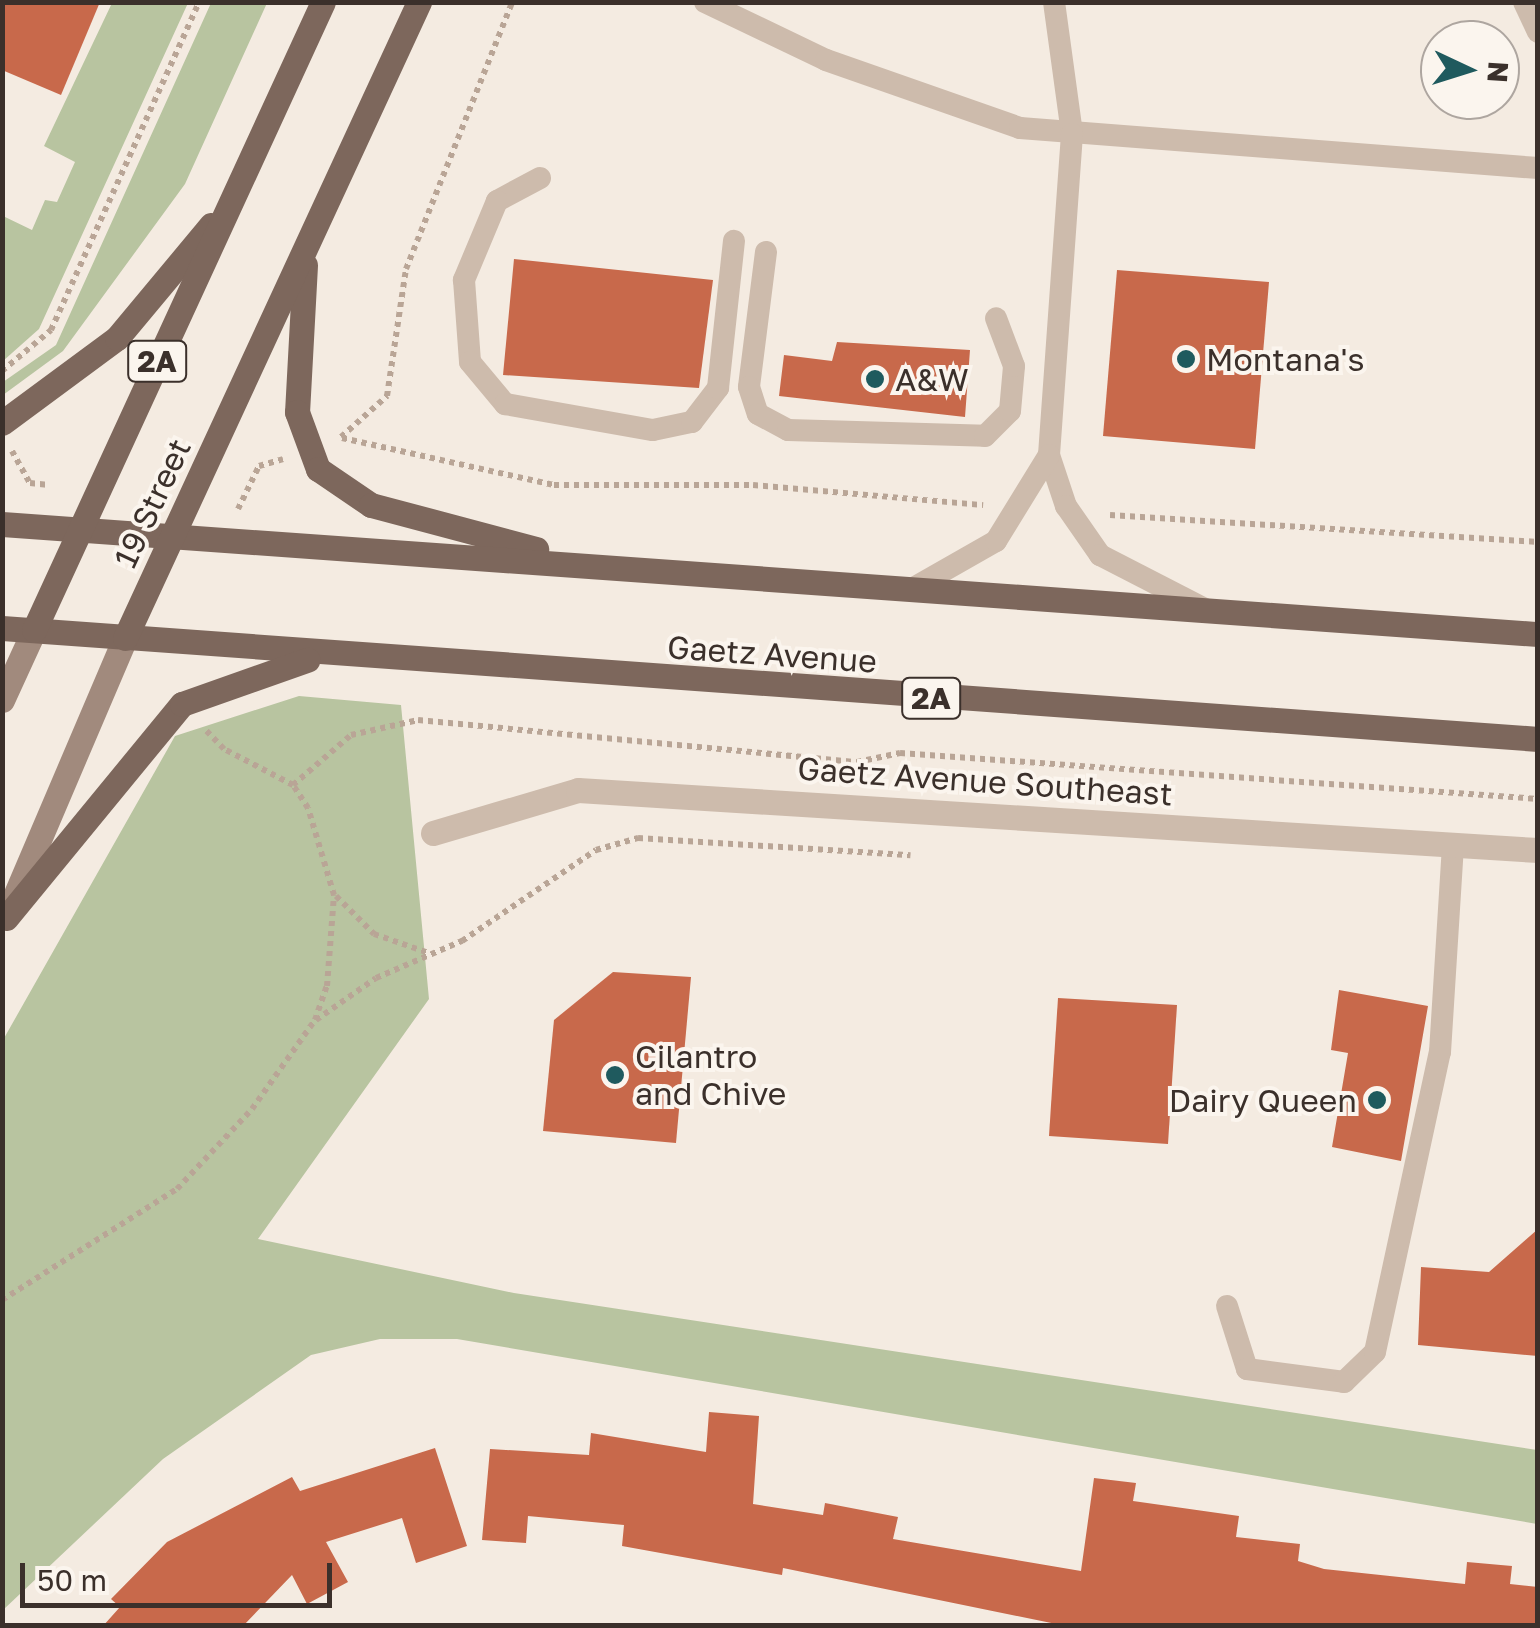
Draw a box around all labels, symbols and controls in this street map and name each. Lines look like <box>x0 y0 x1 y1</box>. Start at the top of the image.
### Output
north arrow <box>1420 20 1520 120</box>
text: N <box>1481 60 1516 84</box>
road number: 2A <box>127 336 187 386</box>
place label: Montana's <box>1206 340 1364 378</box>
marker: Montana's <box>1175 348 1197 370</box>
place label: A&W <box>895 360 969 398</box>
marker: A&W <box>864 368 886 390</box>
street label: 19 Street <box>106 433 198 573</box>
street label: Gaetz Avenue <box>666 628 878 680</box>
road number: 2A <box>901 673 961 723</box>
street label: Gaetz Avenue Southeast <box>796 749 1174 813</box>
place label: Cilantro and Chive <box>635 1038 786 1113</box>
marker: Cilantro and Chive <box>604 1064 626 1086</box>
place label: Dairy Queen <box>1169 1081 1357 1119</box>
marker: Dairy Queen <box>1366 1089 1388 1111</box>
scale bar <box>25 1543 338 1605</box>
text: 50 m <box>37 1562 107 1598</box>

